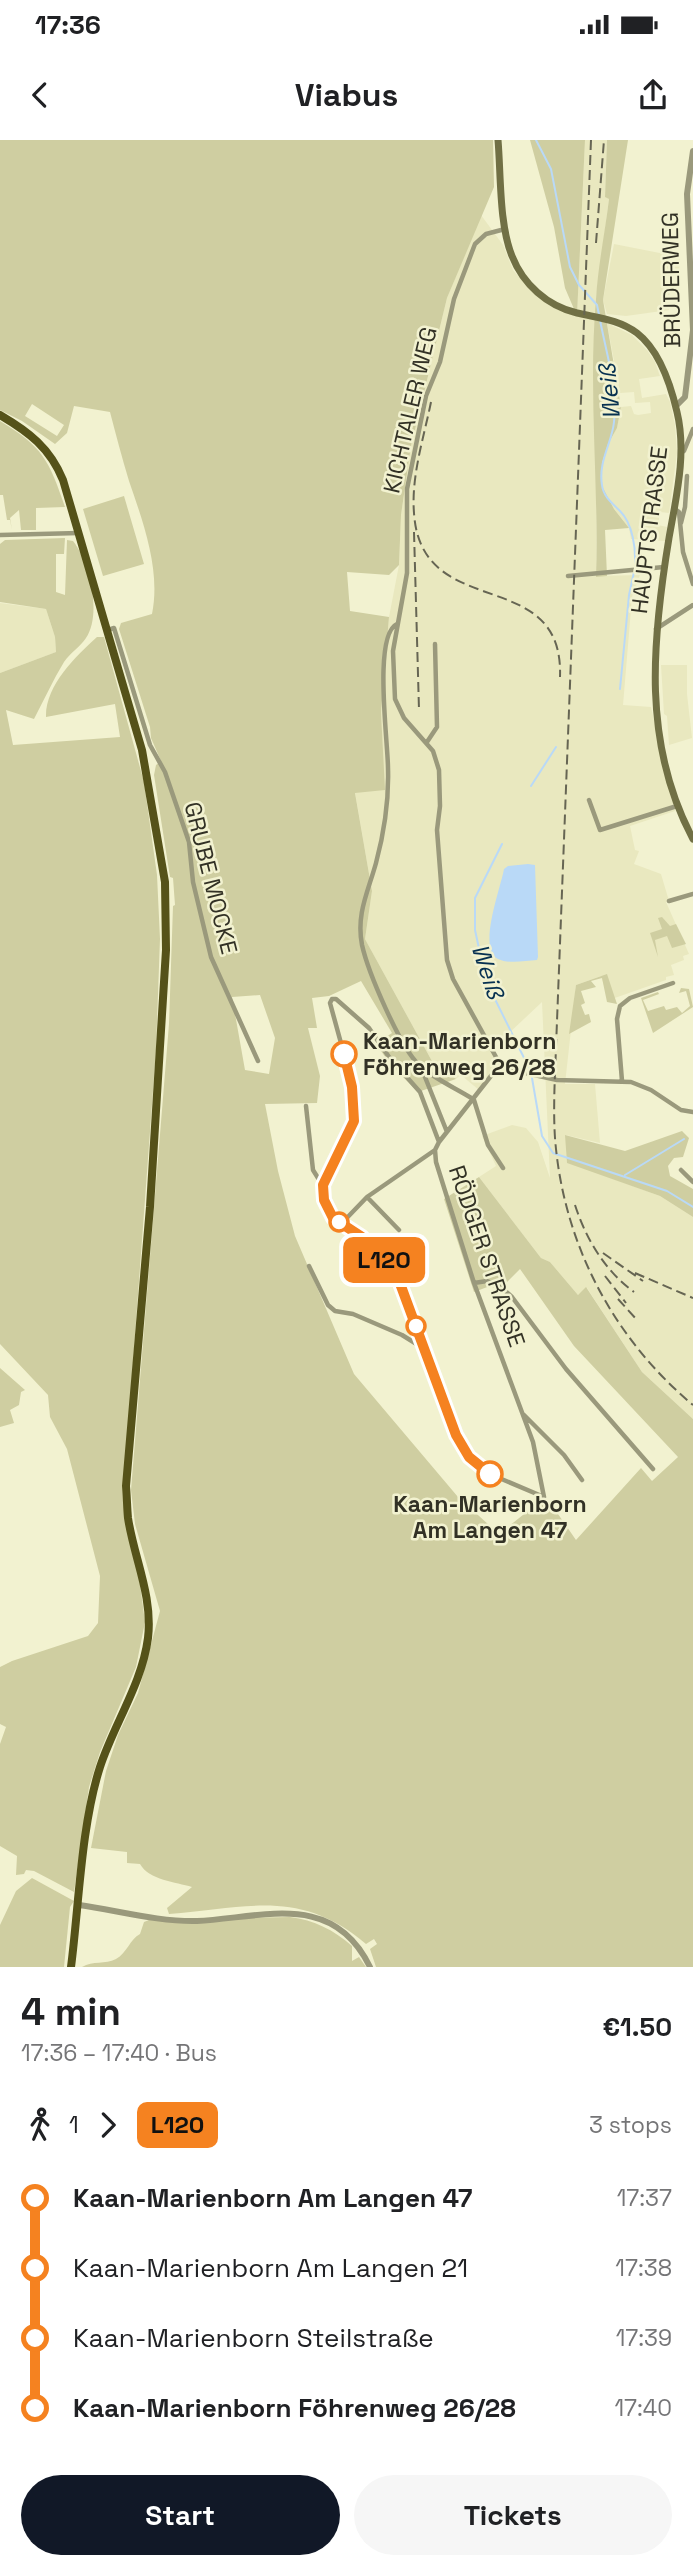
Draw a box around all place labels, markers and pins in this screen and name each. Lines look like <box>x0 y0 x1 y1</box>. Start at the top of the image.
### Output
place label: Kaan-Marienborn Föhrenweg 26/28 <box>363 1026 556 1082</box>
marker: Kaan-Marienborn Föhrenweg 26/28 <box>331 1041 357 1067</box>
unlabelled marker <box>329 1212 349 1232</box>
unlabelled marker <box>406 1316 426 1336</box>
marker: Kaan-Marienborn Am Langen 47 <box>477 1461 503 1487</box>
place label: Kaan-Marienborn Am Langen 47 <box>393 1489 587 1545</box>

